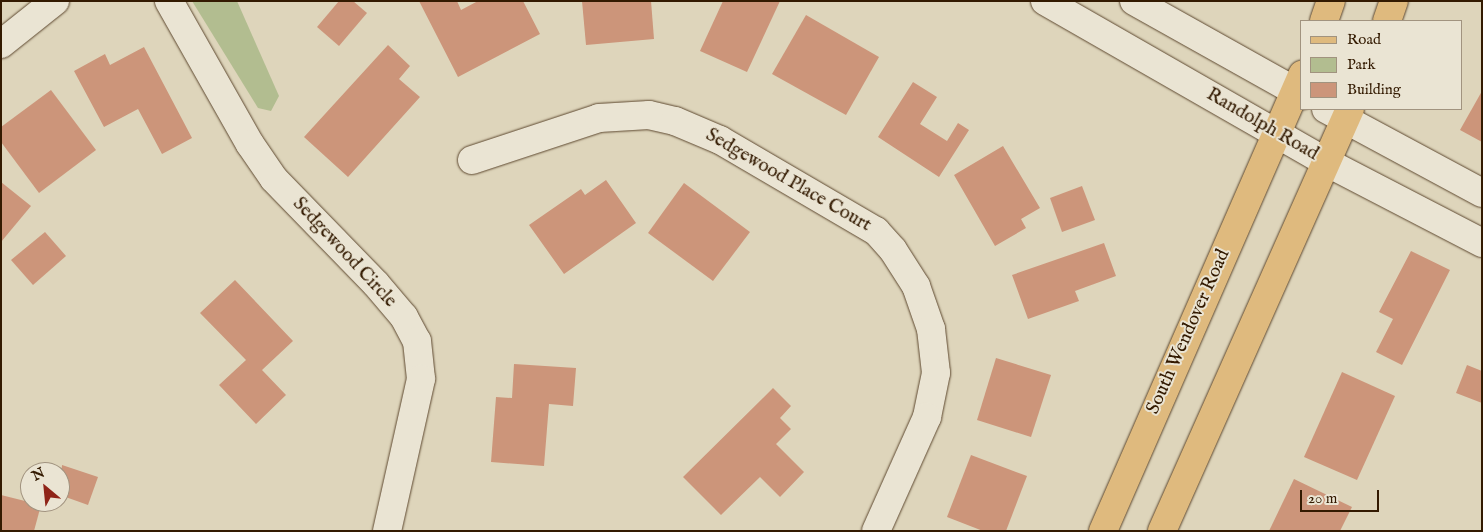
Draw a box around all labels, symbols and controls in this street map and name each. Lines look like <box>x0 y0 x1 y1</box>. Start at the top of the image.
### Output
legend <box>1300 20 1463 110</box>
text: Road <box>1347 30 1381 49</box>
text: Park <box>1347 55 1376 74</box>
text: Building <box>1347 80 1401 99</box>
street label: Randolph Road <box>1202 84 1322 166</box>
street label: Sedgewood Place Court <box>701 124 875 238</box>
street label: Sedgewood Circle <box>287 193 401 313</box>
street label: South Wendover Road <box>1142 246 1236 418</box>
north arrow <box>20 462 70 512</box>
text: N <box>29 464 48 485</box>
scale bar <box>1303 480 1382 512</box>
text: 20 m <box>1308 489 1337 508</box>

